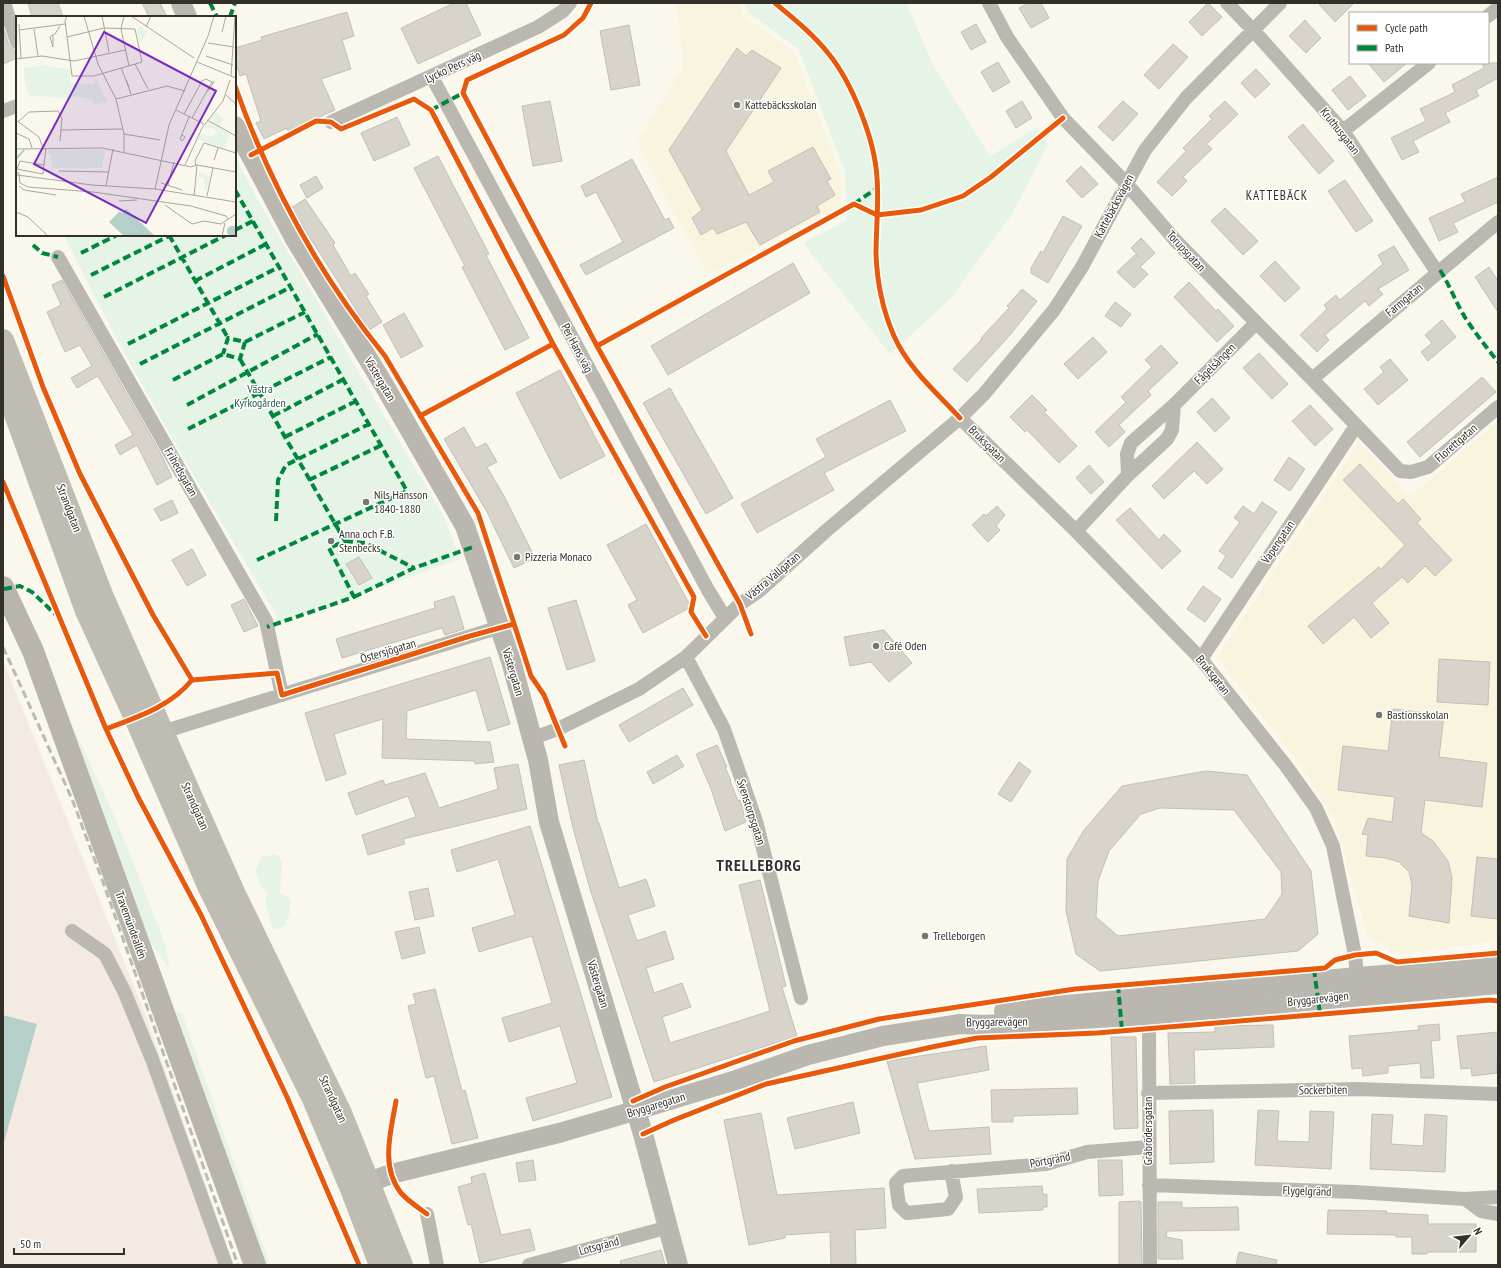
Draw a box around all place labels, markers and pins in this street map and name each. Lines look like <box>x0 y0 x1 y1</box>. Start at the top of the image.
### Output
place label: Kattebäcksskolan <box>745 97 817 112</box>
marker: Kattebäcksskolan <box>732 100 742 110</box>
place label: Nils Hansson 1840-1880 <box>374 487 428 516</box>
marker: Nils Hansson 1840-1880 <box>361 497 371 507</box>
place label: Anna och F.B. Stenbecks <box>339 526 395 555</box>
marker: Anna och F.B. Stenbecks <box>326 536 336 546</box>
place label: Pizzeria Monaco <box>525 549 592 564</box>
marker: Pizzeria Monaco <box>512 552 522 562</box>
place label: Café Oden <box>884 638 927 653</box>
marker: Café Oden <box>871 641 881 651</box>
place label: Bastionsskolan <box>1387 707 1449 722</box>
marker: Bastionsskolan <box>1374 710 1384 720</box>
place label: Trelleborgen <box>933 928 985 943</box>
marker: Trelleborgen <box>920 931 930 941</box>

